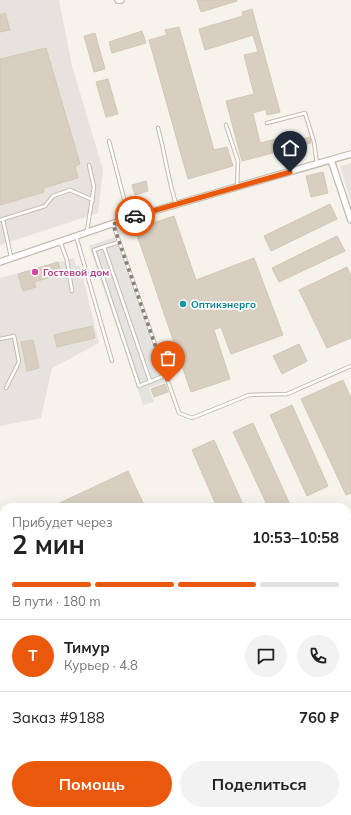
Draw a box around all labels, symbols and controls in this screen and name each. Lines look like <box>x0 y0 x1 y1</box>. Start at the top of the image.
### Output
pin <box>273 131 307 172</box>
icon: home <box>279 137 301 159</box>
courier <box>115 196 155 236</box>
icon: car <box>124 205 146 227</box>
place label: Гостевой дом <box>43 266 109 279</box>
marker: Гостевой дом <box>30 267 40 277</box>
place label: Оптикэнерго <box>191 298 256 311</box>
marker: Оптикэнерго <box>178 299 188 309</box>
pin <box>151 341 185 382</box>
icon: bag <box>157 347 179 369</box>
text: Прибудет через <box>12 514 113 530</box>
text: 2 мин <box>12 528 85 561</box>
text: 10:53–10:58 <box>252 528 339 547</box>
text: В пути · 180 m <box>12 593 101 609</box>
button: chat <box>245 635 287 677</box>
button: phone <box>297 635 339 677</box>
text: Тимур <box>64 638 110 657</box>
text: Т <box>28 646 38 665</box>
text: Курьер · 4.8 <box>64 657 138 673</box>
text: Заказ #9188 <box>12 708 105 727</box>
text: 760 ₽ <box>299 708 339 727</box>
button: Помощь <box>12 761 172 807</box>
button: Поделиться <box>180 761 339 807</box>

